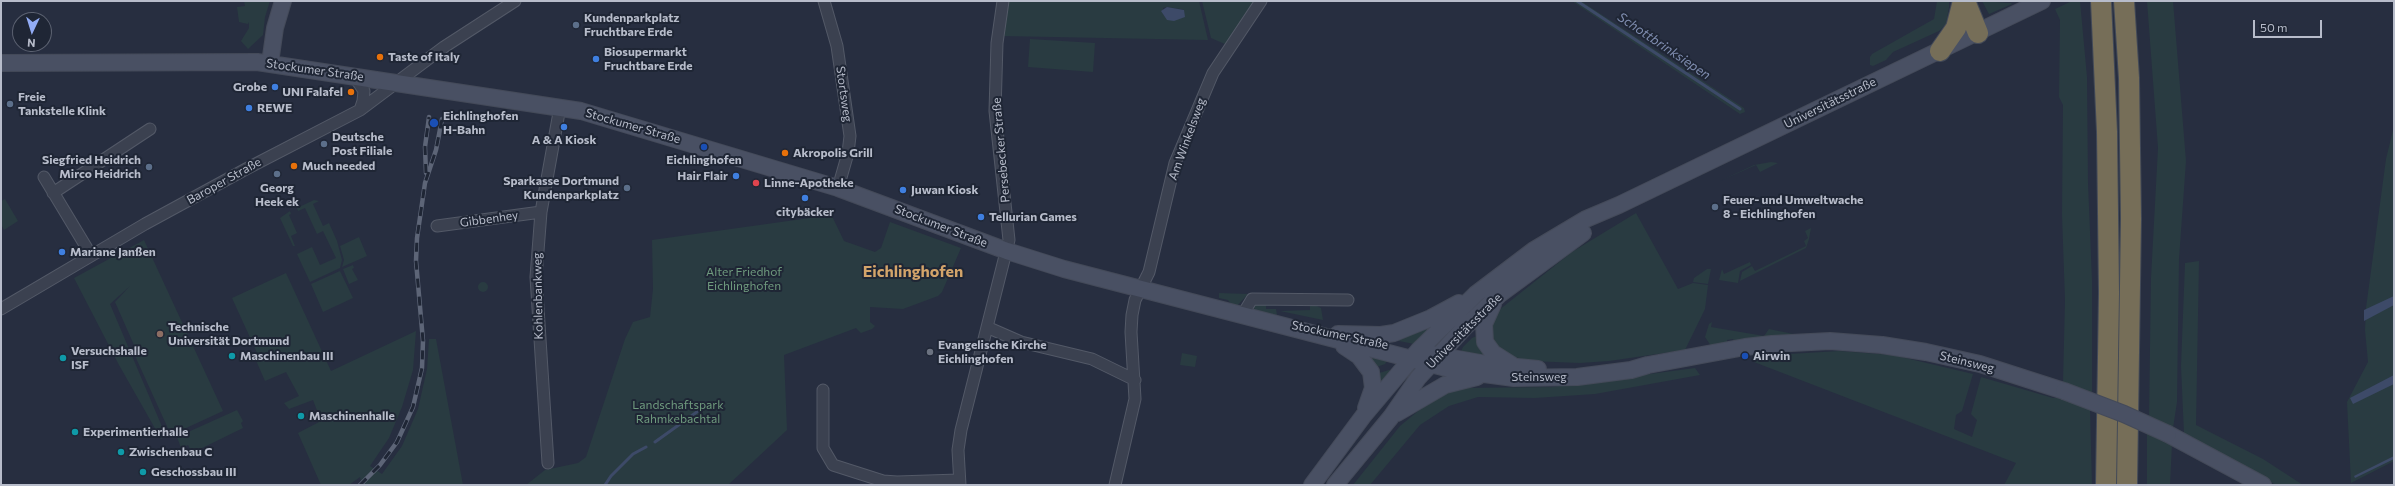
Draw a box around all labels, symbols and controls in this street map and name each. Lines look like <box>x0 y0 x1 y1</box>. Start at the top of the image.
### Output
water label: Schottbrinksiepen <box>1615 9 1713 83</box>
place label: Kundenparkplatz Fruchtbare Erde <box>584 11 679 39</box>
north arrow <box>12 12 52 52</box>
scale bar <box>2255 12 2324 38</box>
marker: Kundenparkplatz Fruchtbare Erde <box>571 20 581 30</box>
text: 50 m <box>2260 20 2288 34</box>
text: N <box>27 37 36 50</box>
place label: Biosupermarkt Fruchtbare Erde <box>604 45 693 73</box>
place label: Taste of Italy <box>388 50 460 64</box>
marker: Taste of Italy <box>375 52 385 62</box>
marker: Biosupermarkt Fruchtbare Erde <box>591 54 601 64</box>
street label: Stockumer Straße <box>265 56 365 84</box>
street label: Stortsweg <box>833 65 855 123</box>
street label: Universitätsstraße <box>1782 74 1878 132</box>
place label: Grobe <box>233 80 267 94</box>
marker: Grobe <box>270 82 280 92</box>
place label: UNI Falafel <box>282 85 343 99</box>
marker: UNI Falafel <box>346 87 356 97</box>
place label: Freie Tankstelle Klink <box>18 90 106 118</box>
street label: Am Winkelsweg <box>1165 96 1209 182</box>
street label: Persebecker Straße <box>989 97 1013 203</box>
marker: Freie Tankstelle Klink <box>5 99 15 109</box>
place label: REWE <box>257 101 292 115</box>
marker: REWE <box>244 103 254 113</box>
street label: Stockumer Straße <box>584 106 682 146</box>
place label: Eichlinghofen H-Bahn <box>443 109 518 137</box>
marker: Eichlinghofen H-Bahn <box>428 117 440 129</box>
marker: A & A Kiosk <box>559 122 569 132</box>
place label: Deutsche Post Filiale <box>332 130 392 158</box>
place label: A & A Kiosk <box>532 133 596 147</box>
marker: Deutsche Post Filiale <box>319 139 329 149</box>
marker: Eichlinghofen <box>699 142 709 152</box>
place label: Akropolis Grill <box>793 146 873 160</box>
marker: Akropolis Grill <box>780 148 790 158</box>
place label: Siegfried Heidrich Mirco Heidrich <box>42 153 141 181</box>
place label: Eichlinghofen <box>666 153 742 167</box>
street label: Baroper Straße <box>184 155 264 207</box>
place label: Much needed <box>302 159 375 173</box>
marker: Much needed <box>289 161 299 171</box>
marker: Siegfried Heidrich Mirco Heidrich <box>144 162 154 172</box>
marker: Georg Heek ek <box>272 169 282 179</box>
place label: Hair Flair <box>677 169 728 183</box>
marker: Hair Flair <box>731 171 741 181</box>
place label: Sparkasse Dortmund Kundenparkplatz <box>503 174 619 202</box>
place label: Linne-Apotheke <box>764 176 853 190</box>
marker: Linne-Apotheke <box>751 178 761 188</box>
place label: Georg Heek ek <box>255 181 299 209</box>
marker: Sparkasse Dortmund Kundenparkplatz <box>622 183 632 193</box>
place label: Juwan Kiosk <box>911 183 978 197</box>
marker: Juwan Kiosk <box>898 185 908 195</box>
marker: citybäcker <box>800 193 810 203</box>
place label: Feuer- und Umweltwache 8 - Eichlinghofen <box>1723 193 1863 221</box>
street label: Stockumer Straße <box>893 202 989 250</box>
marker: Feuer- und Umweltwache 8 - Eichlinghofen <box>1710 202 1720 212</box>
place label: citybäcker <box>776 205 834 219</box>
street label: Gibbenhey <box>459 208 519 230</box>
place label: Tellurian Games <box>989 210 1077 224</box>
marker: Tellurian Games <box>976 212 986 222</box>
place label: Mariane Janßen <box>70 245 156 259</box>
marker: Mariane Janßen <box>57 247 67 257</box>
street label: Kohlenbankweg <box>530 252 546 340</box>
district label: Eichlinghofen <box>863 262 963 282</box>
park label: Alter Friedhof Eichlinghofen <box>706 265 782 293</box>
street label: Universitätsstraße <box>1423 290 1505 372</box>
street label: Stockumer Straße <box>1290 318 1390 352</box>
place label: Technische Universität Dortmund <box>168 320 289 348</box>
marker: Technische Universität Dortmund <box>155 329 165 339</box>
place label: Evangelische Kirche Eichlinghofen <box>938 338 1046 366</box>
place label: Versuchshalle ISF <box>71 344 147 372</box>
marker: Evangelische Kirche Eichlinghofen <box>925 347 935 357</box>
street label: Steinsweg <box>1938 348 1996 376</box>
place label: Maschinenbau III <box>240 349 334 363</box>
place label: Airwin <box>1753 349 1790 363</box>
marker: Maschinenbau III <box>227 351 237 361</box>
marker: Airwin <box>1740 351 1750 361</box>
marker: Versuchshalle ISF <box>58 353 68 363</box>
street label: Steinsweg <box>1511 370 1567 384</box>
park label: Landschaftspark Rahmkebachtal <box>632 398 724 426</box>
place label: Maschinenhalle <box>309 409 395 423</box>
marker: Maschinenhalle <box>296 411 306 421</box>
place label: Experimentierhalle <box>83 425 188 439</box>
marker: Experimentierhalle <box>70 427 80 437</box>
place label: Zwischenbau C <box>129 445 212 459</box>
marker: Zwischenbau C <box>116 447 126 457</box>
place label: Geschossbau III <box>151 465 236 479</box>
marker: Geschossbau III <box>138 467 148 477</box>

